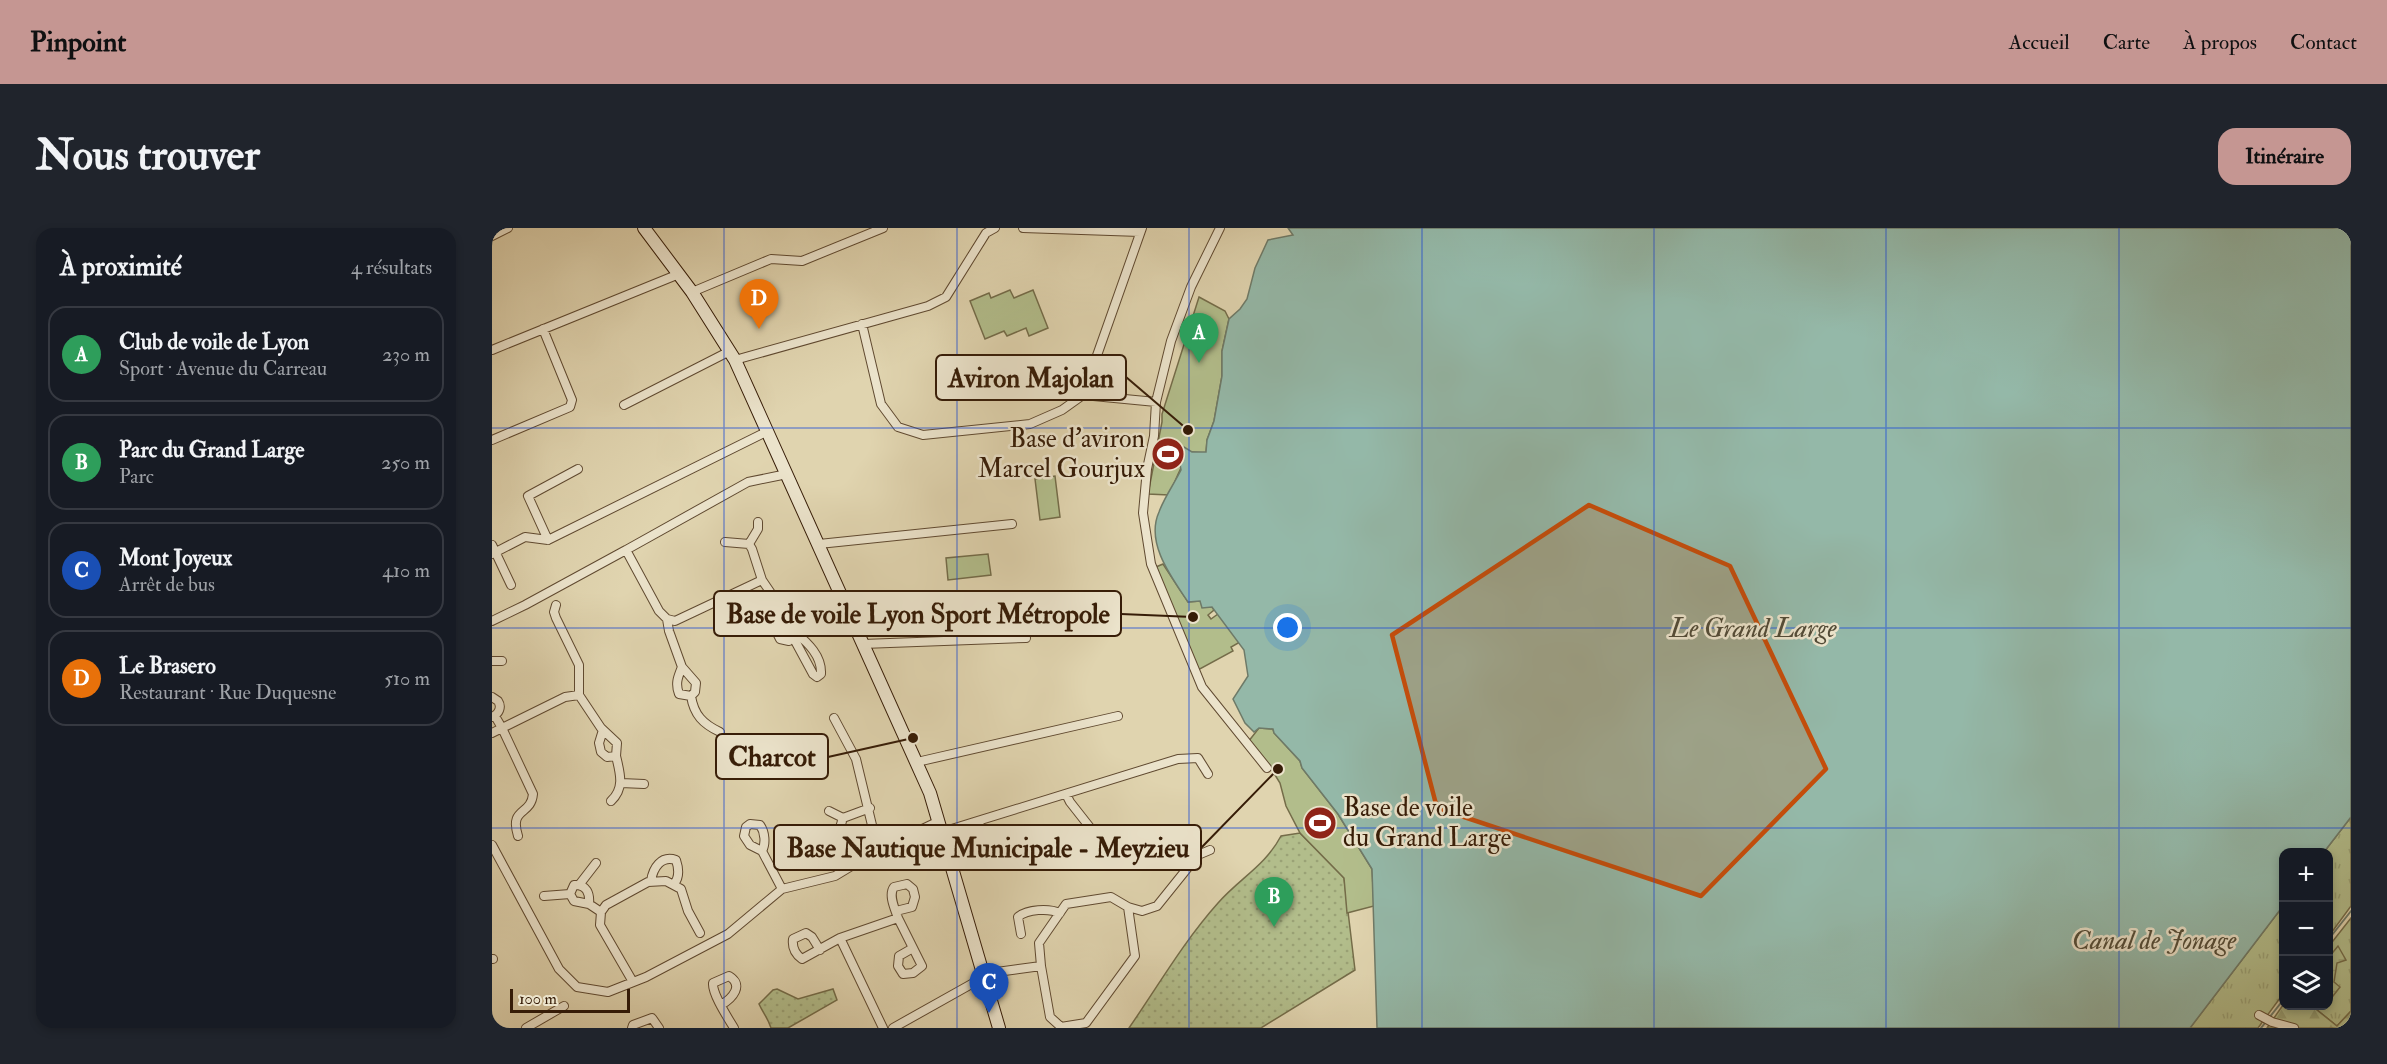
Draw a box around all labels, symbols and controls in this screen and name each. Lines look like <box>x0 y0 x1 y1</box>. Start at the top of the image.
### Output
text: Pinpoint <box>30 25 126 60</box>
text: Accueil <box>2009 29 2070 56</box>
text: Carte <box>2103 29 2150 56</box>
text: À propos <box>2183 29 2257 56</box>
text: Contact <box>2290 29 2357 56</box>
button: Itinéraire <box>2218 128 2351 185</box>
text: Nous trouver <box>36 130 260 182</box>
text: À proximité <box>60 251 182 283</box>
text: 4 résultats <box>351 255 432 280</box>
pin: D <box>740 279 778 329</box>
pin: A <box>1180 314 1218 363</box>
text: Club de voile de Lyon <box>119 328 309 356</box>
text: A <box>75 342 88 367</box>
text: 230 m <box>382 342 430 367</box>
callout: Aviron Majolan <box>936 355 1126 400</box>
text: Sport · Avenue du Carreau <box>119 356 327 381</box>
text: Aviron Majolan <box>947 362 1114 395</box>
place label: Base d'aviron Marcel Gourjux <box>978 423 1145 485</box>
text: Parc du Grand Large <box>119 436 304 464</box>
sports icon: Base d'aviron Marcel Gourjux <box>1150 436 1186 472</box>
text: B <box>75 450 88 475</box>
text: 250 m <box>381 450 430 475</box>
text: Parc <box>119 464 154 489</box>
text: Mont Joyeux <box>119 544 232 572</box>
text: C <box>74 558 89 583</box>
text: 410 m <box>382 558 430 583</box>
text: Arrêt de bus <box>119 572 215 597</box>
callout: Base de voile Lyon Sport Métropole <box>714 591 1121 636</box>
text: Base de voile Lyon Sport Métropole <box>726 598 1111 632</box>
water label: Le Grand Large <box>1669 612 1837 645</box>
your location <box>1273 613 1302 642</box>
text: Le Brasero <box>119 652 216 680</box>
text: D <box>73 666 90 691</box>
text: 510 m <box>384 666 430 691</box>
text: Restaurant · Rue Duquesne <box>119 680 336 705</box>
callout: Charcot <box>716 734 828 779</box>
text: Charcot <box>728 741 816 774</box>
place label: Base de voile du Grand Large <box>1343 792 1511 854</box>
sports icon: Base de voile du Grand Large <box>1302 805 1338 841</box>
callout: Base Nautique Municipale - Meyzieu <box>774 825 1201 870</box>
text: Base Nautique Municipale - Meyzieu <box>787 832 1189 866</box>
map controls <box>2279 848 2333 1010</box>
button: + <box>2279 848 2333 902</box>
pin: B <box>1254 878 1294 927</box>
button: − <box>2279 902 2333 956</box>
water label: Canal de Jonage <box>2072 924 2237 957</box>
button: layers <box>2279 956 2333 1010</box>
pin: C <box>970 964 1008 1013</box>
scale bar <box>510 986 630 1014</box>
text: 100 m <box>519 989 557 1009</box>

